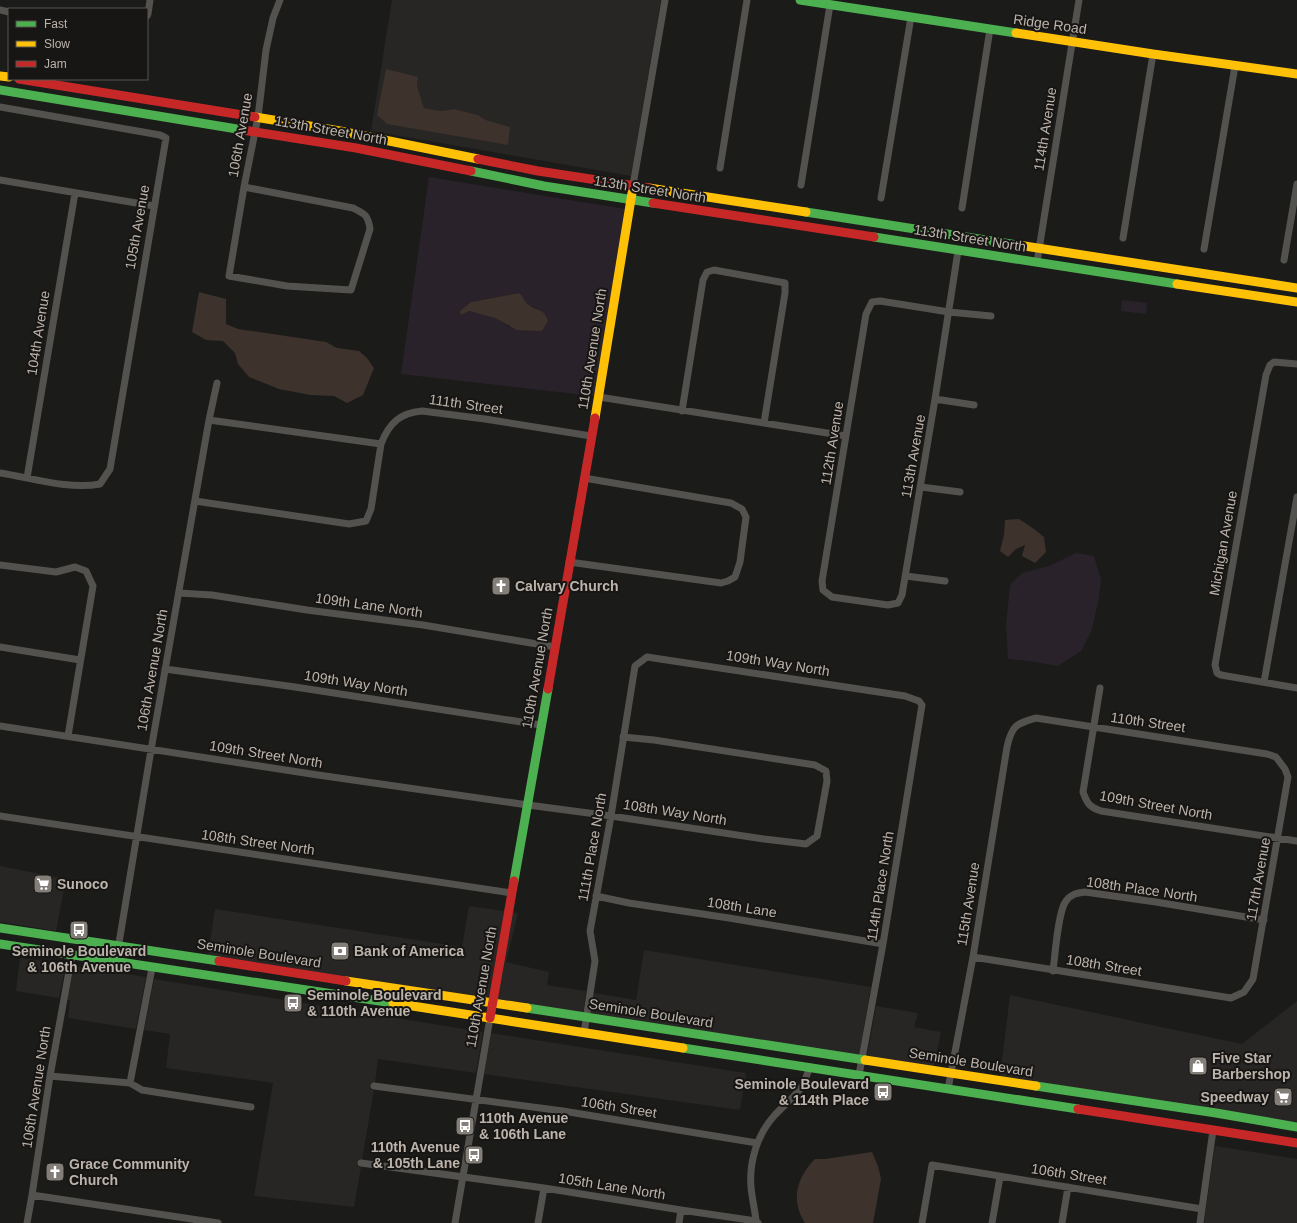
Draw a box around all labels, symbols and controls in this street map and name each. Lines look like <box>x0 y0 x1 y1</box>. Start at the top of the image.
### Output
legend <box>8 8 148 80</box>
street label: Ridge Road <box>1012 11 1088 37</box>
text: Fast <box>44 17 68 31</box>
text: Slow <box>44 37 70 51</box>
text: Jam <box>44 57 67 71</box>
street label: 114th Avenue <box>1031 86 1060 172</box>
street label: 106th Avenue <box>225 91 255 178</box>
street label: 113th Street North <box>274 112 388 148</box>
street label: 113th Street North <box>593 172 707 206</box>
street label: 105th Avenue <box>122 183 152 270</box>
street label: 113th Street North <box>913 221 1027 255</box>
street label: 110th Avenue North <box>575 287 609 411</box>
street label: 104th Avenue <box>23 289 53 376</box>
street label: 111th Street <box>428 391 504 417</box>
street label: 112th Avenue <box>818 400 847 486</box>
street label: 113th Avenue <box>898 413 928 499</box>
street label: Michigan Avenue <box>1206 489 1240 597</box>
church icon: Calvary Church <box>490 575 512 597</box>
place label: Calvary Church <box>515 578 618 594</box>
street label: 109th Lane North <box>314 590 424 620</box>
street label: 110th Avenue North <box>518 606 556 730</box>
street label: 106th Avenue North <box>133 608 171 732</box>
street label: 109th Way North <box>725 647 831 679</box>
street label: 109th Way North <box>303 667 409 699</box>
street label: 110th Street <box>1110 709 1186 735</box>
street label: 109th Street North <box>208 737 324 771</box>
street label: 109th Street North <box>1098 787 1214 823</box>
street label: 111th Place North <box>575 791 609 903</box>
street label: 108th Way North <box>622 796 728 828</box>
street label: 108th Street North <box>200 826 316 858</box>
street label: 114th Place North <box>863 830 897 942</box>
street label: 117th Avenue <box>1243 836 1273 922</box>
street label: 115th Avenue <box>954 861 983 947</box>
supermarket icon: Sunoco <box>32 873 54 895</box>
street label: 108th Place North <box>1085 873 1199 905</box>
place label: Sunoco <box>57 876 108 892</box>
street label: 108th Lane <box>706 894 778 920</box>
bus stop icon: Seminole Boulevard & 106th Avenue <box>68 919 90 941</box>
street label: 110th Avenue North <box>462 925 500 1049</box>
street label: Seminole Boulevard <box>196 935 322 971</box>
bank icon: Bank of America <box>329 940 351 962</box>
place label: Seminole Boulevard & 106th Avenue <box>12 943 146 975</box>
place label: Bank of America <box>354 943 464 959</box>
street label: 108th Street <box>1065 951 1143 979</box>
place label: Seminole Boulevard & 110th Avenue <box>307 987 442 1019</box>
bus stop icon: Seminole Boulevard & 110th Avenue <box>282 992 304 1014</box>
street label: Seminole Boulevard <box>588 995 714 1031</box>
street label: 106th Avenue North <box>18 1025 54 1149</box>
street label: Seminole Boulevard <box>908 1044 1034 1080</box>
place label: Five Star Barbershop <box>1212 1050 1291 1082</box>
shop icon: Five Star Barbershop <box>1187 1055 1209 1077</box>
place label: Seminole Boulevard & 114th Place <box>734 1076 869 1108</box>
bus stop icon: Seminole Boulevard & 114th Place <box>872 1081 894 1103</box>
supermarket icon: Speedway <box>1272 1086 1294 1108</box>
place label: Speedway <box>1201 1089 1269 1105</box>
street label: 106th Street <box>580 1093 658 1121</box>
place label: 110th Avenue & 106th Lane <box>479 1110 568 1142</box>
bus stop icon: 110th Avenue & 106th Lane <box>454 1115 476 1137</box>
place label: 110th Avenue & 105th Lane <box>371 1139 460 1171</box>
bus stop icon: 110th Avenue & 105th Lane <box>463 1144 485 1166</box>
place label: Grace Community Church <box>69 1156 190 1188</box>
street label: 106th Street <box>1030 1160 1108 1188</box>
church icon: Grace Community Church <box>44 1161 66 1183</box>
street label: 105th Lane North <box>557 1170 667 1202</box>

